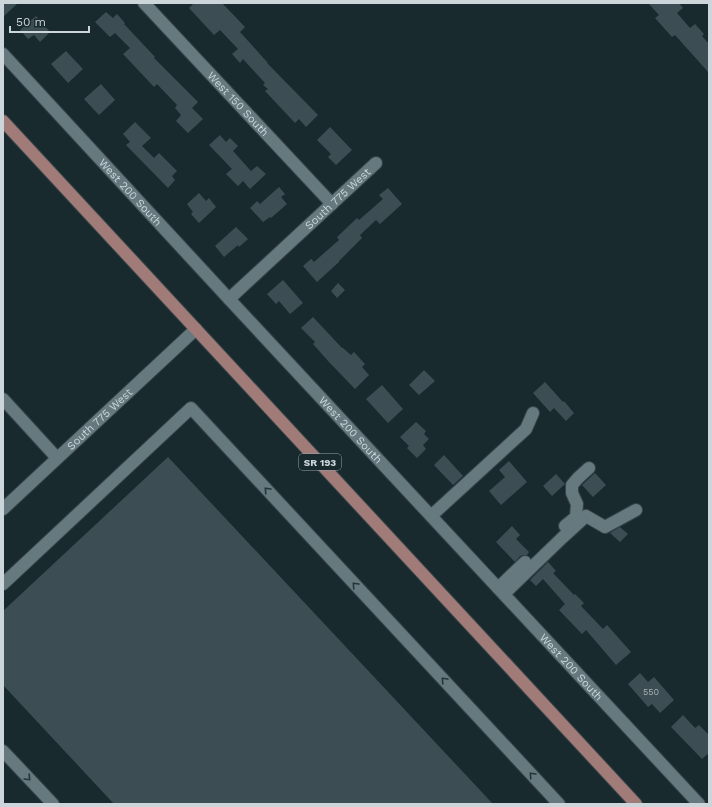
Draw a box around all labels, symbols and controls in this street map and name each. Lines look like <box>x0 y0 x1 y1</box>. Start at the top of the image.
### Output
scale bar <box>10 8 89 34</box>
text: 50 m <box>16 15 46 29</box>
street label: West 150 South <box>205 69 272 139</box>
street label: West 200 South <box>96 156 165 228</box>
street label: South 775 West <box>302 165 373 232</box>
street label: South 775 West <box>64 385 135 453</box>
street label: West 200 South <box>317 394 385 466</box>
road number: SR 193 <box>299 454 341 470</box>
one-way arrow <box>264 487 271 495</box>
one-way arrow <box>352 582 360 590</box>
street label: West 200 South <box>537 631 606 703</box>
one-way arrow <box>441 677 449 685</box>
house number: 550 <box>643 687 659 697</box>
one-way arrow <box>23 773 31 781</box>
one-way arrow <box>530 773 537 780</box>

